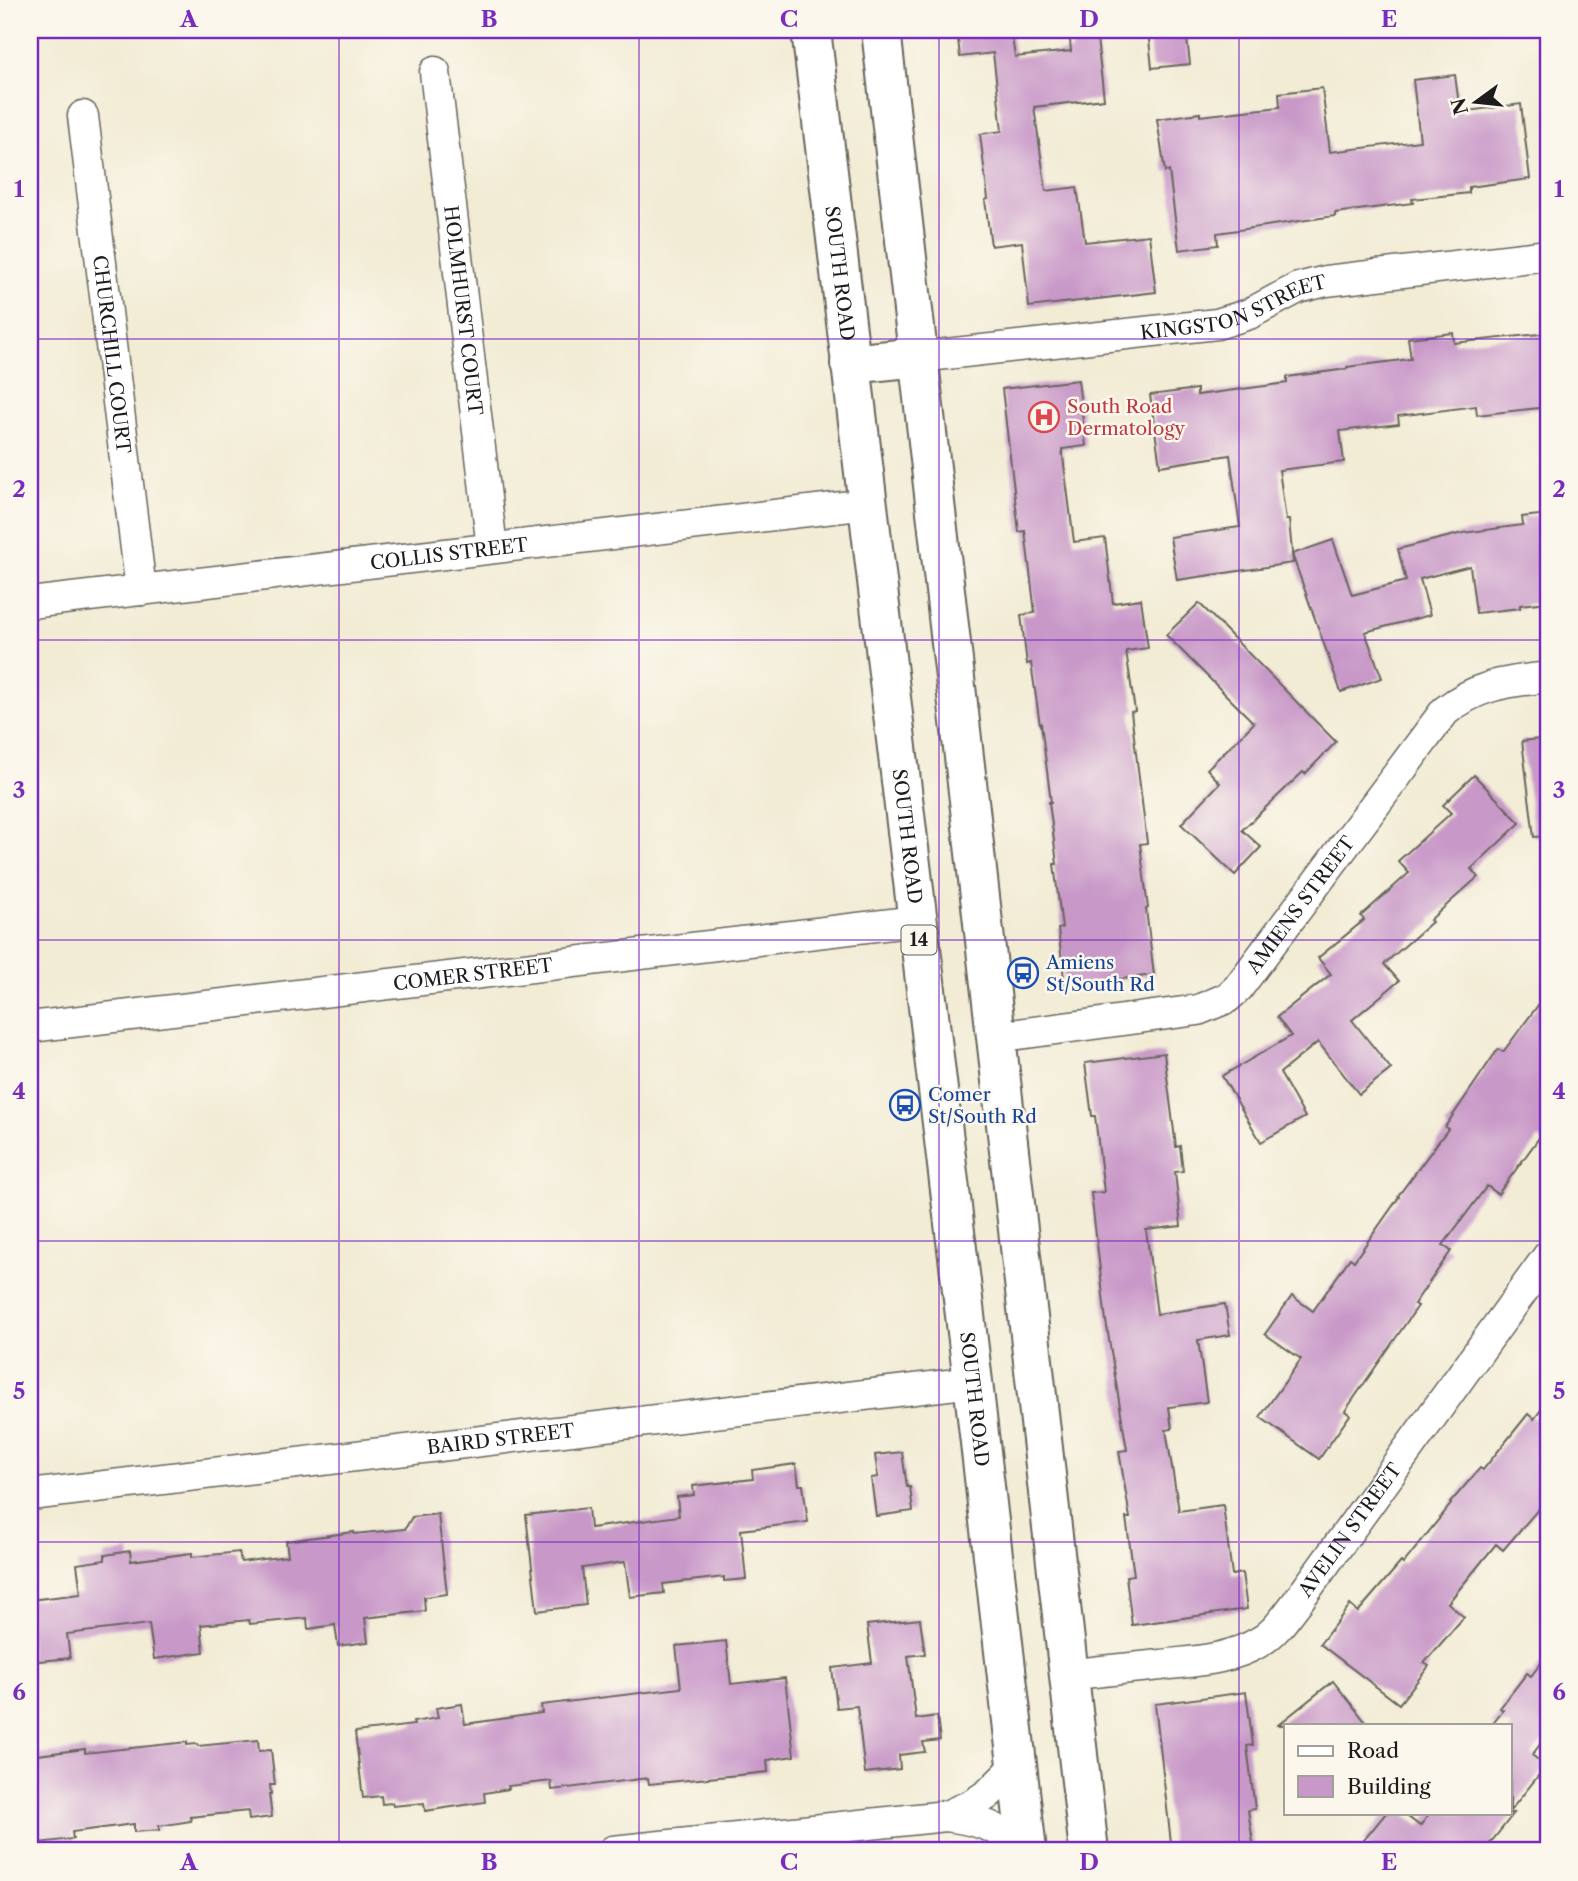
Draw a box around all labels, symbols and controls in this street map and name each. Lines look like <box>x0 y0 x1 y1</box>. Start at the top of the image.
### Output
text: A <box>179 5 199 33</box>
text: B <box>480 5 498 33</box>
text: C <box>780 5 798 33</box>
text: D <box>1079 5 1099 33</box>
text: E <box>1381 5 1397 33</box>
north arrow <box>1442 66 1512 136</box>
text: N <box>1447 95 1473 117</box>
text: 1 <box>14 175 25 203</box>
text: 1 <box>1554 175 1565 203</box>
street label: HOLMHURST COURT <box>440 204 488 417</box>
street label: SOUTH ROAD <box>821 205 860 342</box>
street label: CHURCHILL COURT <box>89 254 136 455</box>
street label: KINGSTON STREET <box>1139 270 1329 344</box>
place label: South Road Dermatology <box>1067 395 1185 440</box>
hospital icon: South Road Dermatology <box>1027 400 1061 434</box>
text: 2 <box>12 475 26 503</box>
text: 2 <box>1552 475 1566 503</box>
street label: COLLIS STREET <box>369 533 530 574</box>
street label: SOUTH ROAD <box>888 767 927 905</box>
text: 3 <box>13 776 26 804</box>
text: 3 <box>1553 776 1566 804</box>
street label: AMIENS STREET <box>1241 831 1359 979</box>
road number: 14 <box>902 925 936 954</box>
place label: Amiens St/South Rd <box>1045 951 1155 996</box>
street label: COMER STREET <box>392 953 555 995</box>
bus stop icon: Amiens St/South Rd <box>1006 956 1040 990</box>
text: 4 <box>12 1077 26 1105</box>
text: 4 <box>1552 1077 1566 1105</box>
place label: Comer St/South Rd <box>928 1083 1037 1128</box>
bus stop icon: Comer St/South Rd <box>888 1088 922 1122</box>
street label: SOUTH ROAD <box>956 1330 994 1468</box>
text: 5 <box>13 1377 25 1405</box>
text: 5 <box>1553 1377 1565 1405</box>
street label: BAIRD STREET <box>426 1418 576 1459</box>
street label: AVELIN STREET <box>1293 1458 1406 1602</box>
text: 6 <box>12 1678 26 1706</box>
text: 6 <box>1552 1678 1566 1706</box>
legend <box>1284 1724 1512 1814</box>
text: Road <box>1347 1738 1399 1763</box>
text: Building <box>1347 1774 1432 1799</box>
text: A <box>179 1848 199 1876</box>
text: B <box>480 1848 498 1876</box>
text: C <box>780 1848 798 1876</box>
text: D <box>1079 1848 1099 1876</box>
text: E <box>1381 1848 1397 1876</box>

